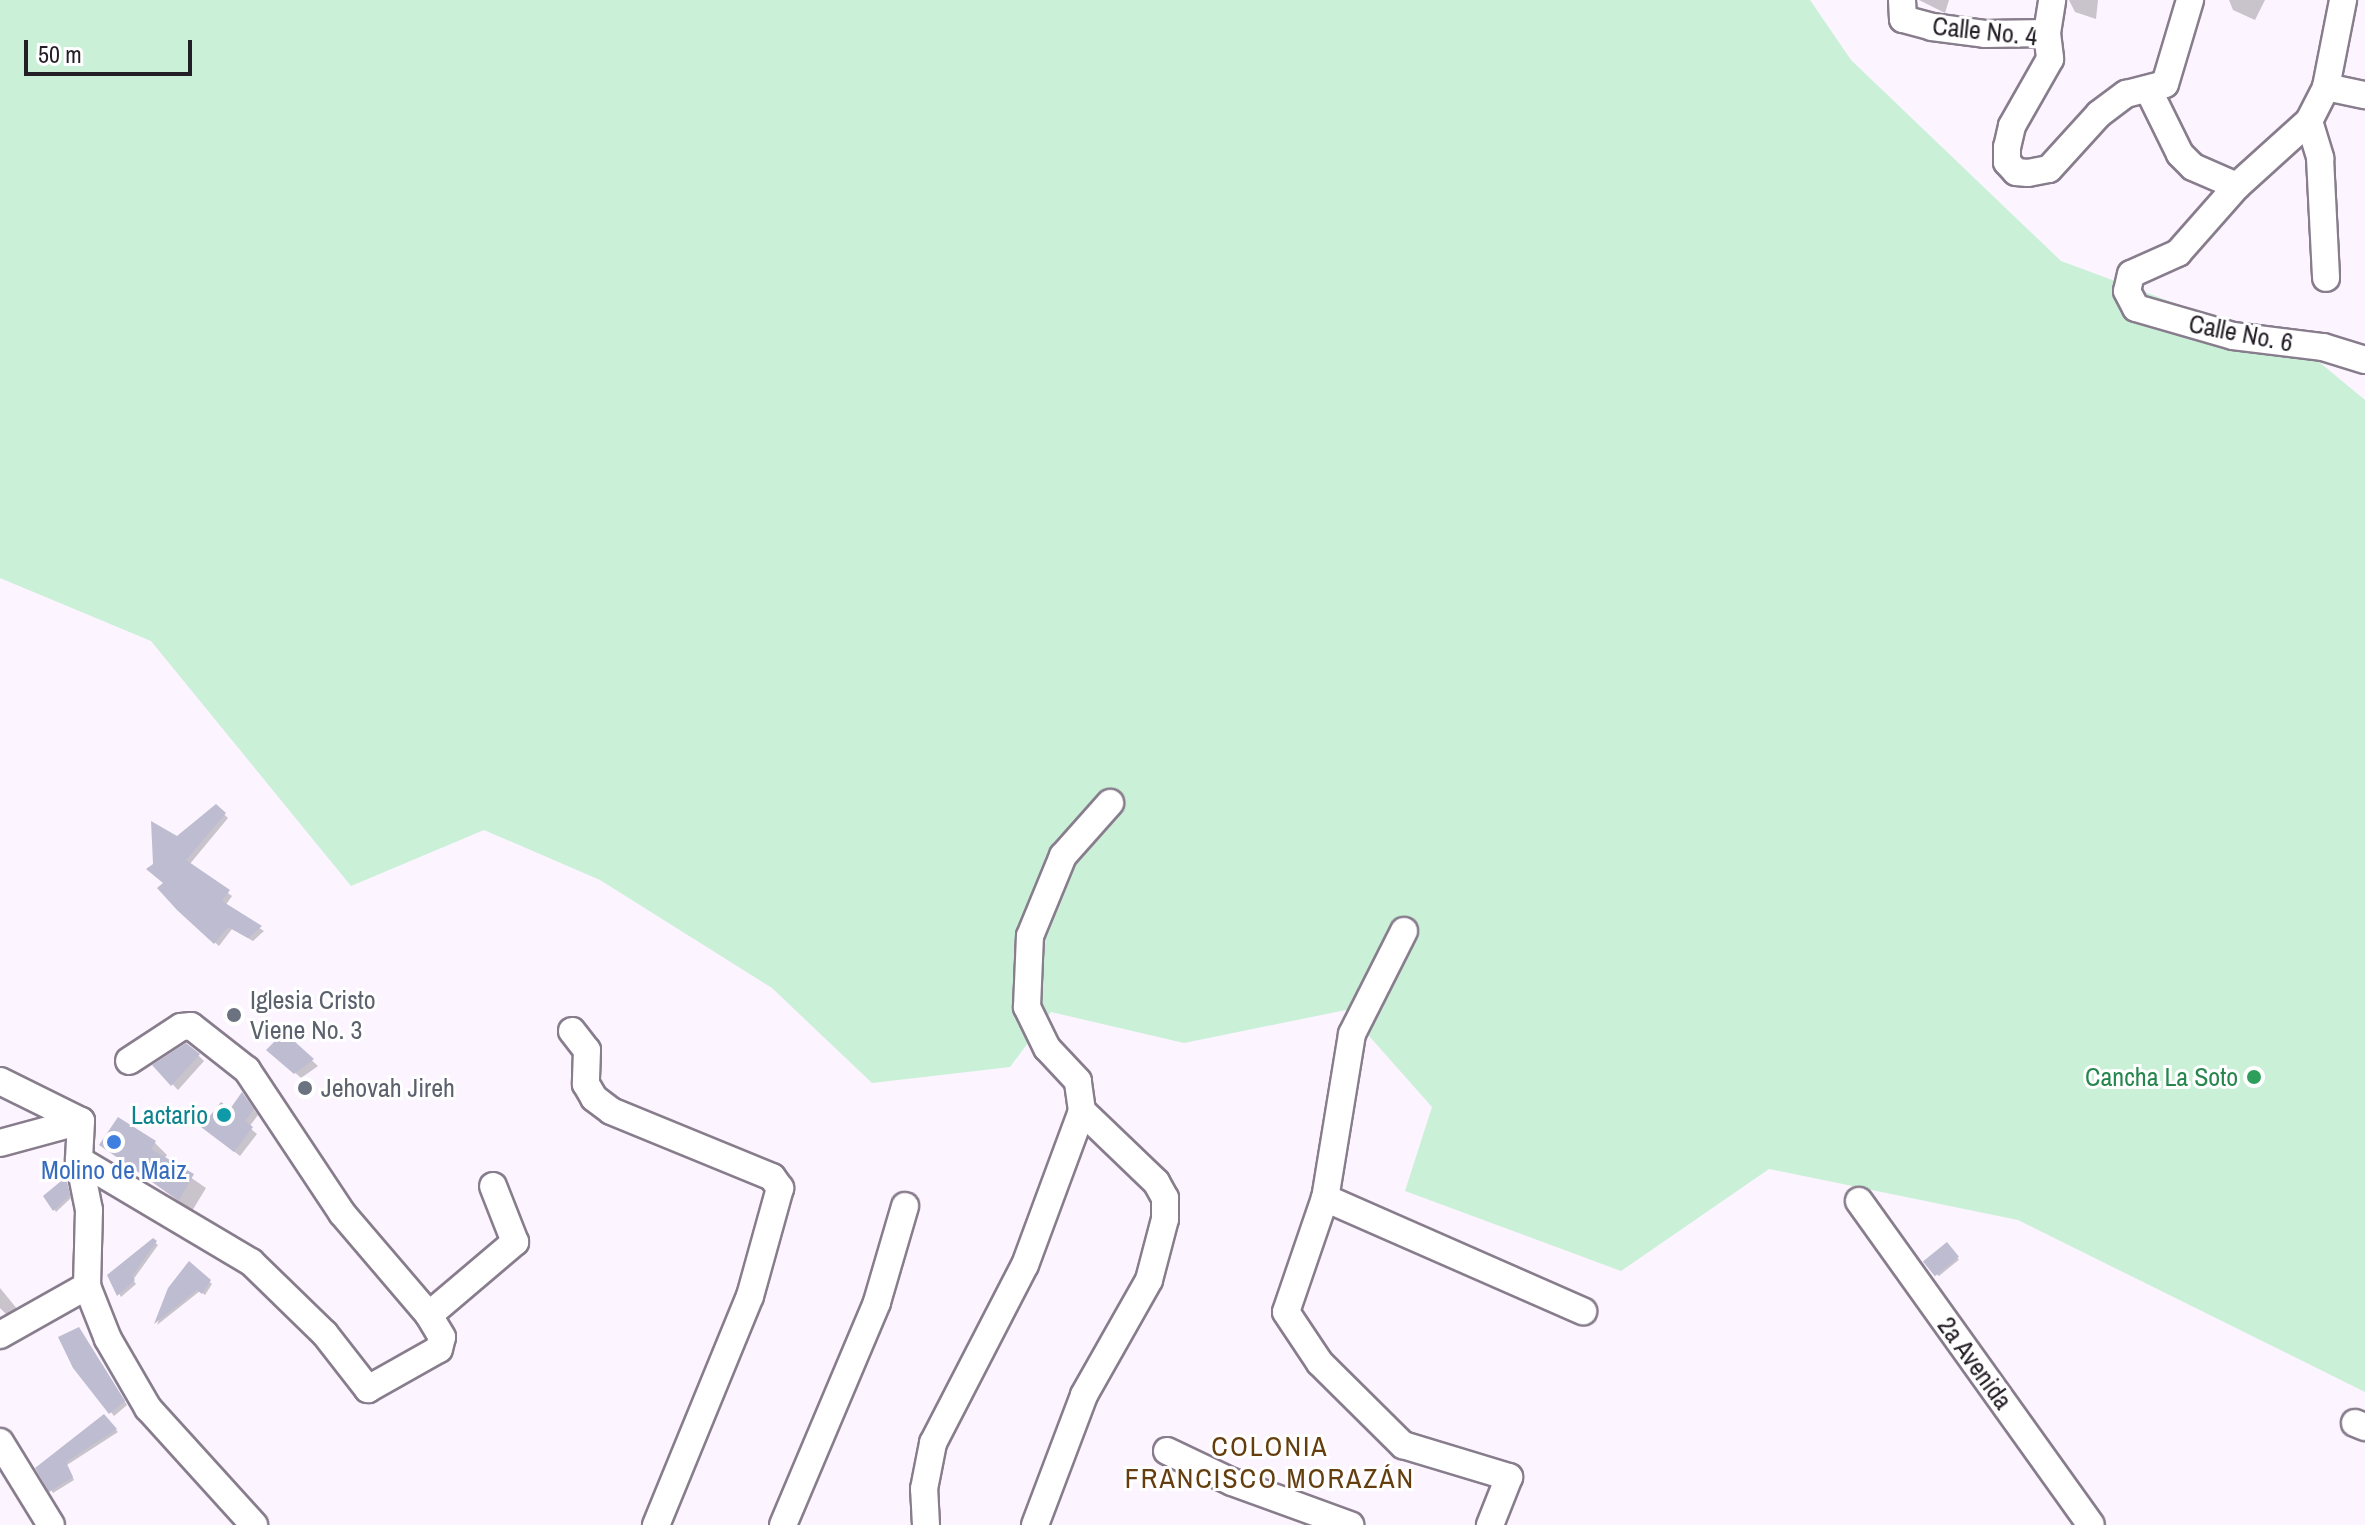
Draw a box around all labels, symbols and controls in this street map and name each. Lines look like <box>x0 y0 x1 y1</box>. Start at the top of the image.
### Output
street label: Calle No. 4 <box>1931 10 2039 52</box>
scale bar <box>28 24 196 74</box>
text: 50 m <box>38 38 82 70</box>
street label: Calle No. 6 <box>2186 308 2296 358</box>
place label: Iglesia Cristo Viene No. 3 <box>250 984 376 1046</box>
marker: Iglesia Cristo Viene No. 3 <box>225 1006 243 1024</box>
place label: Cancha La Soto <box>2085 1061 2238 1093</box>
marker: Cancha La Soto <box>2245 1068 2263 1086</box>
place label: Jehovah Jireh <box>321 1072 455 1104</box>
marker: Jehovah Jireh <box>296 1079 314 1097</box>
place label: Lactario <box>131 1099 208 1131</box>
marker: Lactario <box>215 1106 233 1124</box>
marker: Molino de Maiz <box>105 1133 123 1151</box>
place label: Molino de Maiz <box>41 1154 187 1186</box>
street label: 2a Avenida <box>1931 1310 2019 1416</box>
district label: COLONIA FRANCISCO MORAZÁN <box>1125 1429 1415 1495</box>

